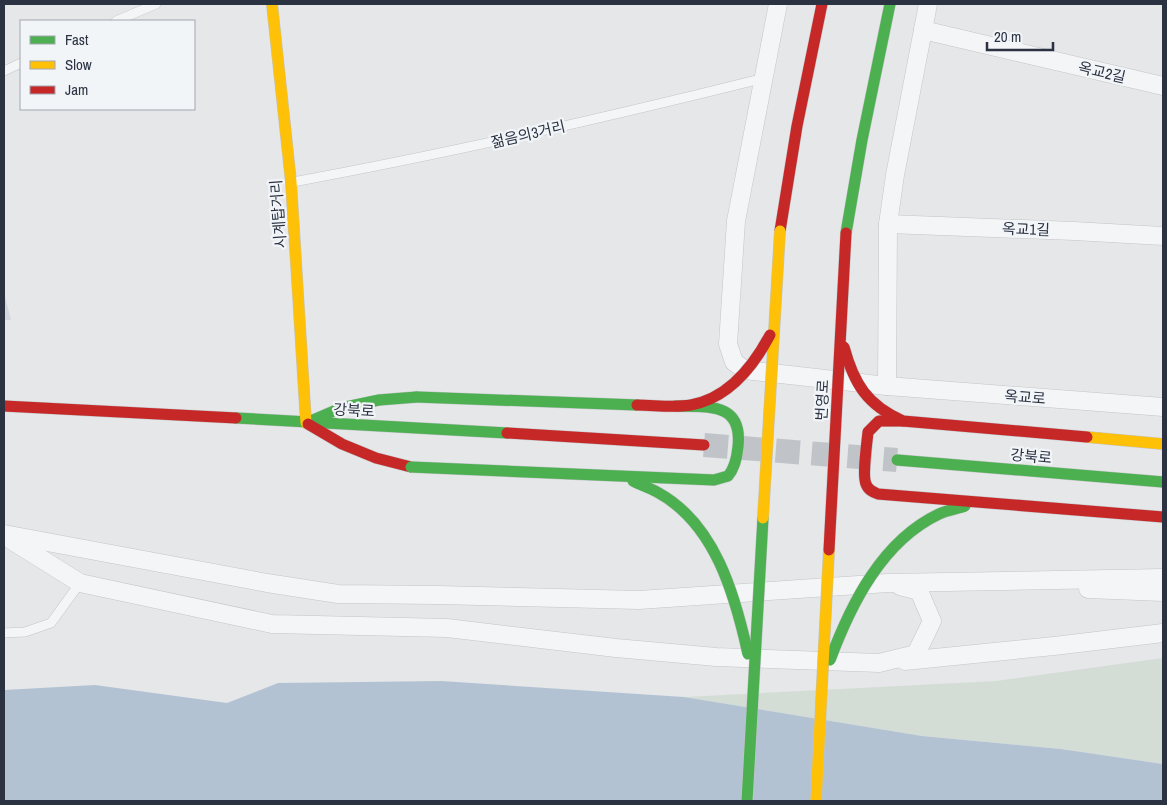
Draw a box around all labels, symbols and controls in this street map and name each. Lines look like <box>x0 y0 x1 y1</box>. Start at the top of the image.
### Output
legend <box>20 20 195 110</box>
scale bar <box>987 20 1053 52</box>
text: 20 m <box>994 26 1021 47</box>
text: Fast <box>65 29 89 50</box>
text: Slow <box>65 54 92 75</box>
street label: 옥교2길 <box>1076 56 1128 88</box>
text: Jam <box>65 79 88 100</box>
street label: 젊음의3거리 <box>489 115 567 153</box>
street label: 시계탑거리 <box>265 179 291 249</box>
street label: 옥교1길 <box>1002 218 1050 240</box>
street label: 번영로 <box>810 379 834 421</box>
street label: 옥교로 <box>1004 385 1046 409</box>
street label: 강북로 <box>333 398 375 422</box>
street label: 강북로 <box>1009 444 1053 468</box>

